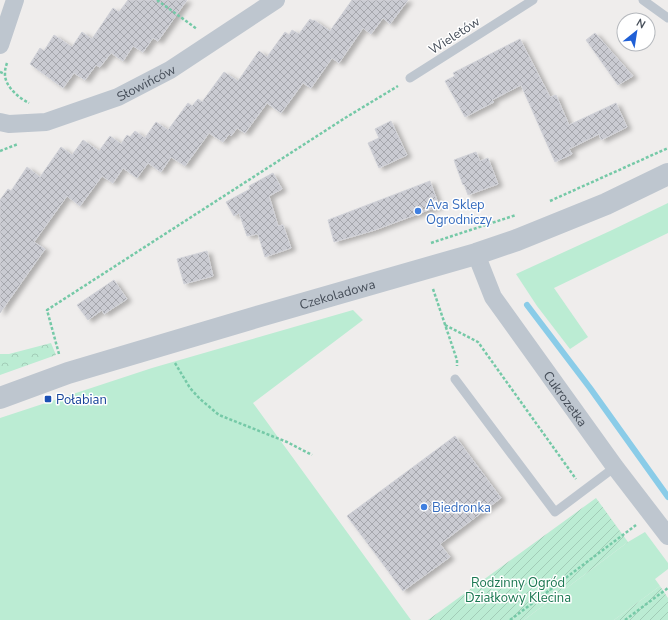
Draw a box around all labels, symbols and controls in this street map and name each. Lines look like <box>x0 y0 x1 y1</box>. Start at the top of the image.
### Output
north arrow <box>616 12 656 52</box>
street label: Wieletów <box>426 13 484 59</box>
text: N <box>633 15 648 32</box>
street label: Słowińców <box>114 61 179 106</box>
place label: Ava Sklep Ogrodniczy <box>426 196 492 229</box>
marker: Ava Sklep Ogrodniczy <box>413 206 423 216</box>
street label: Czekoladowa <box>297 275 377 314</box>
street label: Cukrozetka <box>539 367 591 431</box>
place label: Połabian <box>56 391 107 409</box>
marker: Połabian <box>43 394 53 404</box>
place label: Biedronka <box>432 499 491 517</box>
marker: Biedronka <box>419 502 429 512</box>
park label: Rodzinny Ogród Działkowy Klecina <box>465 574 571 607</box>

